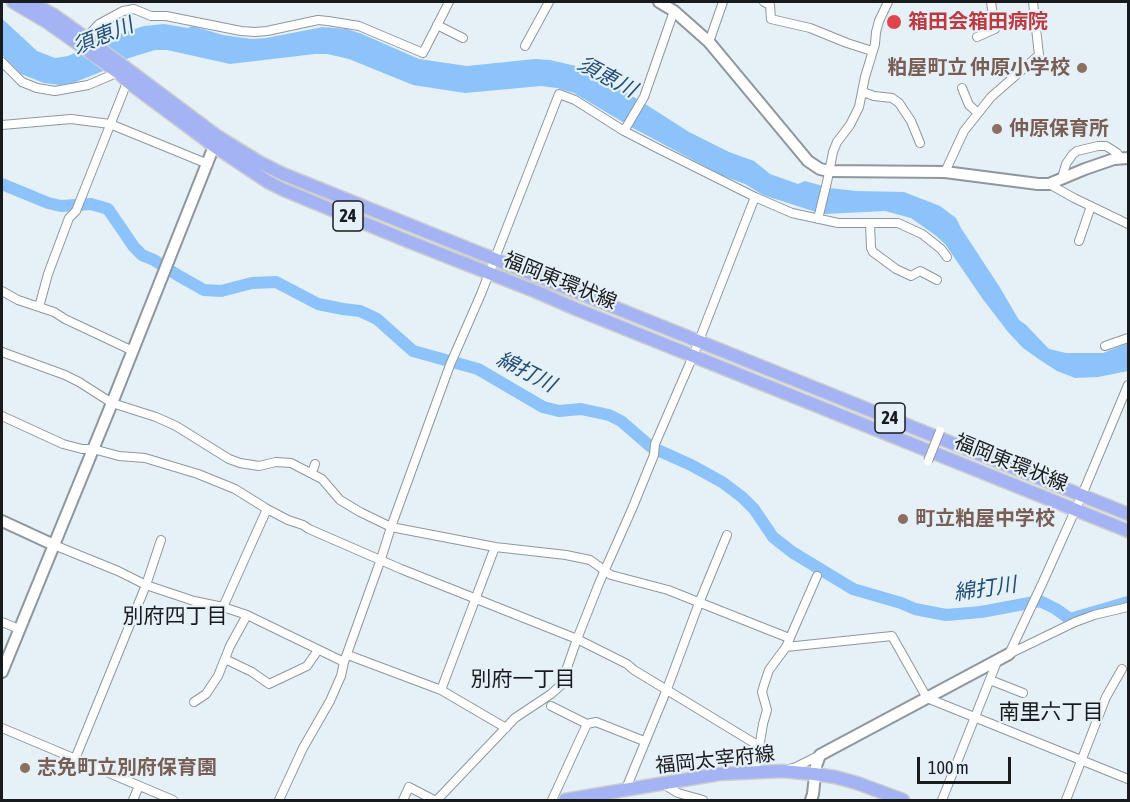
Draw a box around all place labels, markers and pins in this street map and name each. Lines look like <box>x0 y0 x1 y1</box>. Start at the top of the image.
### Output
place label: 箱田会箱田病院 <box>908 10 1048 34</box>
marker: 箱田会箱田病院 <box>885 13 903 31</box>
place label: 粕屋町立 仲原小学校 <box>887 56 1070 80</box>
marker: 粕屋町立 仲原小学校 <box>1075 61 1089 75</box>
place label: 仲原保育所 <box>1009 117 1109 141</box>
marker: 仲原保育所 <box>990 122 1004 136</box>
place label: 町立粕屋中学校 <box>915 507 1055 531</box>
marker: 町立粕屋中学校 <box>896 512 910 526</box>
place label: 志免町立別府保育園 <box>37 756 217 780</box>
marker: 志免町立別府保育園 <box>18 761 32 775</box>

